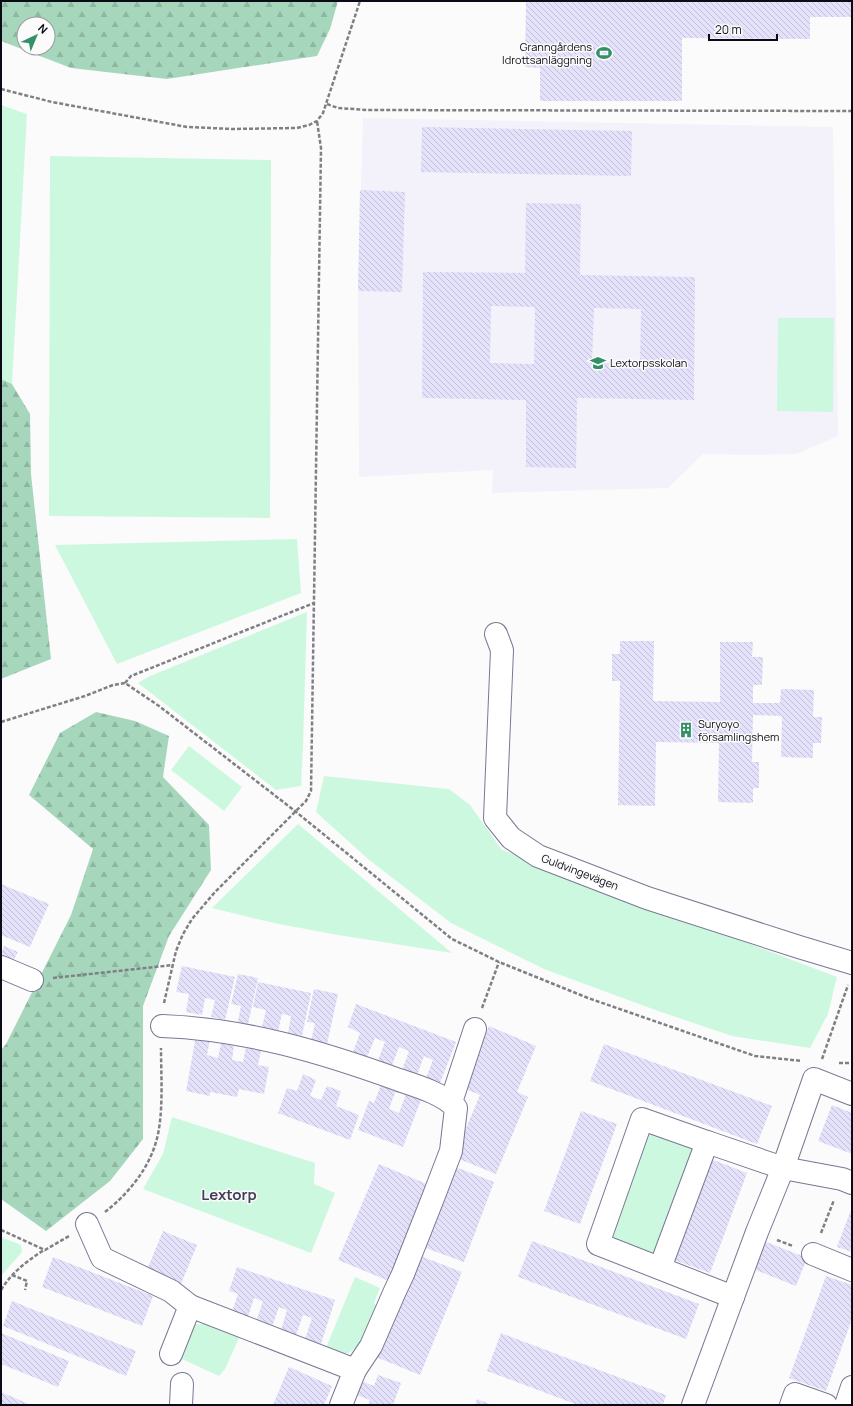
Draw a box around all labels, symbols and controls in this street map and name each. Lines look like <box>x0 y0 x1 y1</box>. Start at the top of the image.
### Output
north arrow <box>16 16 56 56</box>
scale bar <box>709 16 777 42</box>
text: N <box>35 20 51 37</box>
text: 20 m <box>715 21 742 38</box>
place label: Granngårdens Idrottsanläggning <box>502 39 592 67</box>
sports icon: Granngårdens Idrottsanläggning <box>595 44 613 62</box>
school or university icon: Lextorpsskolan <box>589 354 607 372</box>
place label: Lextorpsskolan <box>610 355 687 370</box>
place label: Suryoyo församlingshem <box>698 716 779 744</box>
building icon: Suryoyo församlingshem <box>677 721 695 739</box>
street label: Guldvingevägen <box>539 850 621 893</box>
district label: Lextorp <box>201 1184 257 1205</box>

